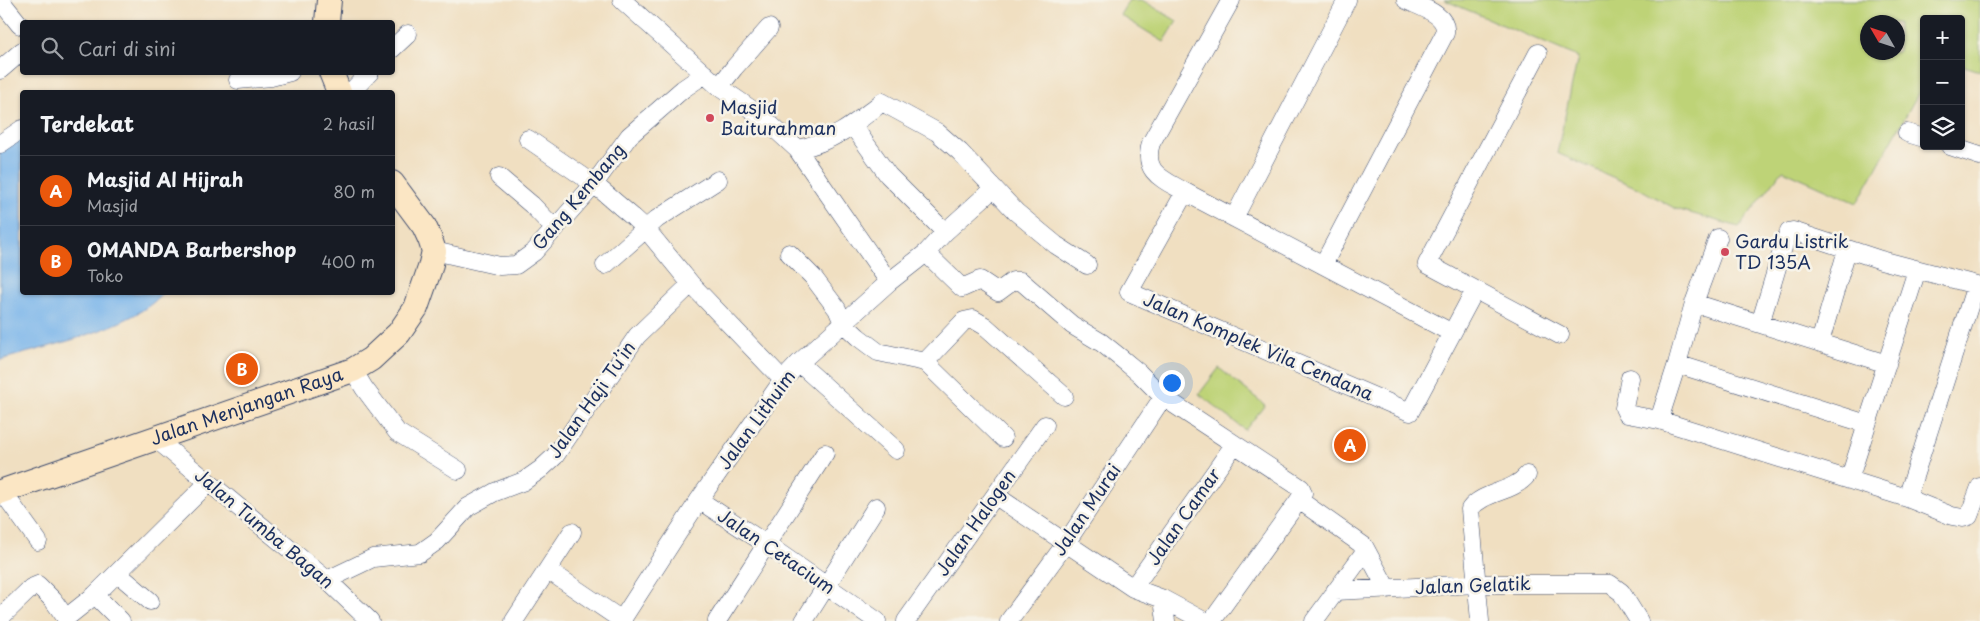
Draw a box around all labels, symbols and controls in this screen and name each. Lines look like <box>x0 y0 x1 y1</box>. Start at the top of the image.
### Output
north arrow <box>1860 15 1905 60</box>
map controls <box>1920 15 1965 150</box>
button: + <box>1920 15 1965 60</box>
search box <box>20 20 395 75</box>
icon: search <box>38 34 66 62</box>
text: Cari di sini <box>78 34 176 62</box>
button: − <box>1920 60 1965 105</box>
place label: Masjid Baiturahman <box>720 93 836 141</box>
button: layers <box>1920 105 1965 150</box>
text: Terdekat <box>40 107 134 139</box>
text: 2 hasil <box>323 111 375 135</box>
marker: Masjid Baiturahman <box>704 112 716 124</box>
street label: Gang Kembang <box>525 137 631 255</box>
text: Masjid Al Hijrah <box>87 165 243 193</box>
text: A <box>50 179 62 203</box>
text: 80 m <box>333 179 375 203</box>
text: Masjid <box>87 193 138 217</box>
place label: Gardu Listrik TD 135A <box>1735 227 1849 275</box>
text: OMANDA Barbershop <box>87 235 296 263</box>
marker: Gardu Listrik TD 135A <box>1719 246 1731 258</box>
text: B <box>51 249 61 273</box>
text: 400 m <box>322 249 375 273</box>
text: Toko <box>87 263 123 287</box>
street label: Jalan Komplek Vila Cendana <box>1139 285 1379 407</box>
street label: Jalan Haji Tu’in <box>540 335 641 463</box>
pin: B <box>226 350 258 388</box>
street label: Jalan Menjangan Raya <box>146 359 347 451</box>
street label: Jalan Lithuim <box>710 364 801 475</box>
your location <box>1159 370 1185 396</box>
pin: A <box>1334 426 1366 464</box>
street label: Jalan Murai <box>1045 458 1127 561</box>
street label: Jalan Tumba Bagan <box>189 461 341 594</box>
street label: Jalan Camar <box>1139 461 1227 570</box>
street label: Jalan Halogen <box>928 463 1022 581</box>
street label: Jalan Cetacium <box>713 501 841 600</box>
street label: Jalan Gelatik <box>1415 569 1531 600</box>

